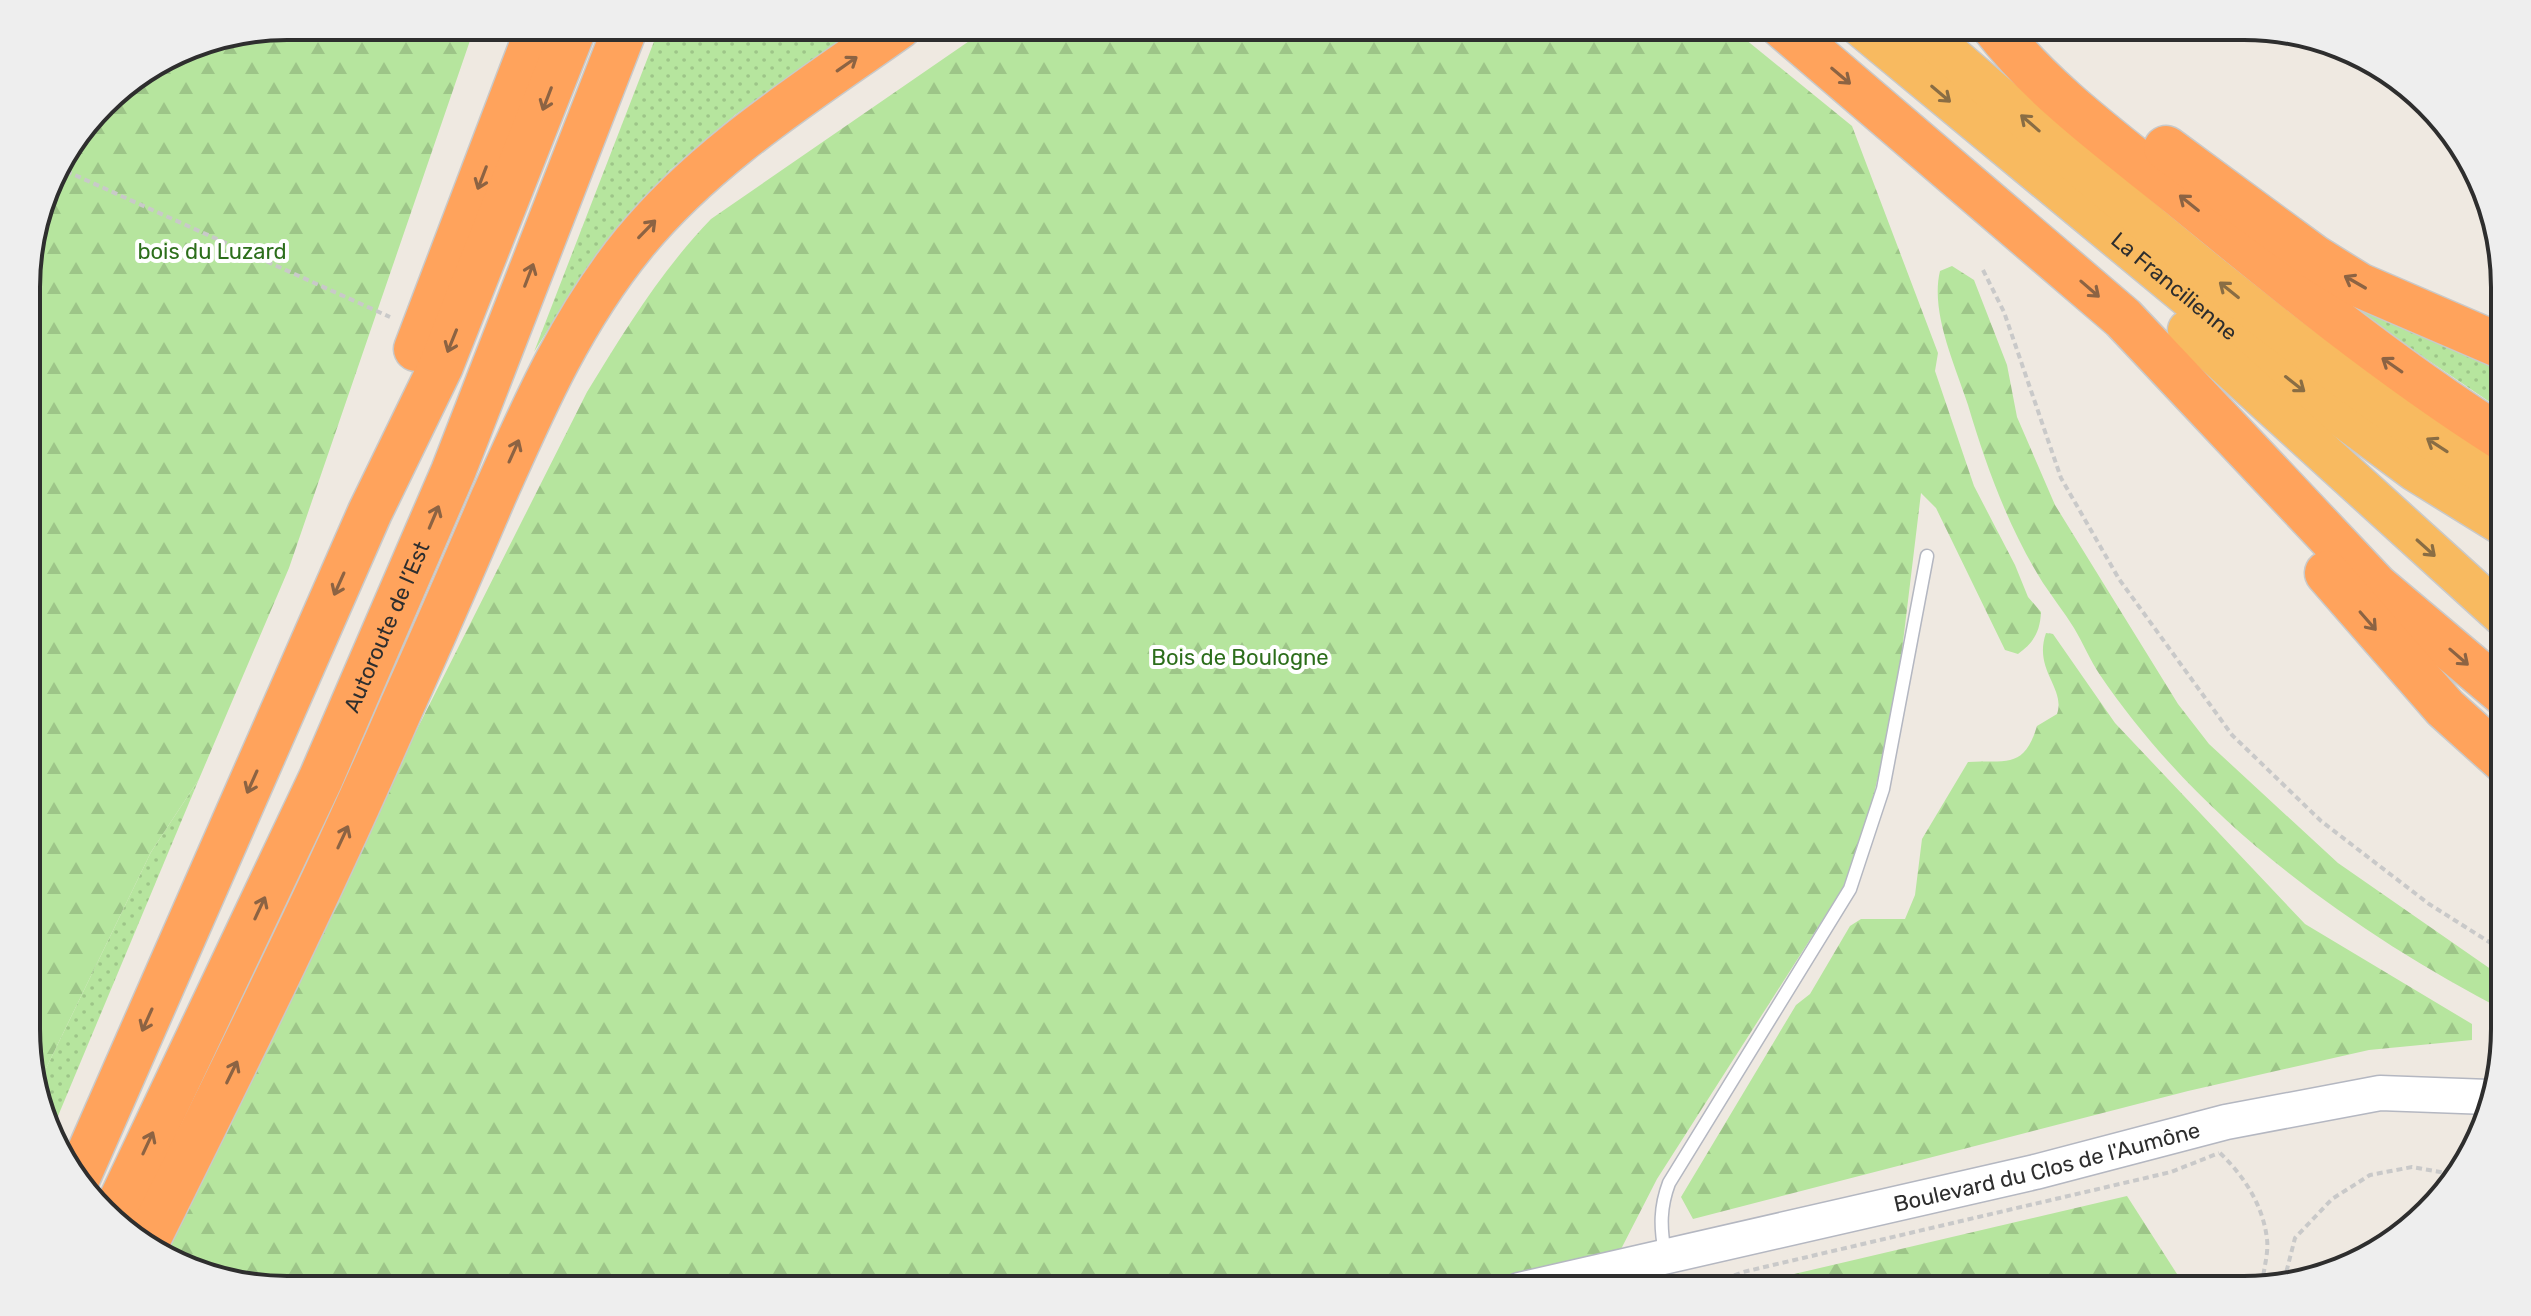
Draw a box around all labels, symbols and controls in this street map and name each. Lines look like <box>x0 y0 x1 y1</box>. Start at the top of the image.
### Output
one-way arrow <box>835 56 857 72</box>
one-way arrow <box>1831 67 1851 85</box>
one-way arrow <box>1931 85 1951 103</box>
one-way arrow <box>538 86 553 111</box>
one-way arrow <box>2020 114 2040 132</box>
one-way arrow <box>474 165 488 189</box>
one-way arrow <box>2179 194 2199 212</box>
one-way arrow <box>637 220 656 239</box>
street label: La Francilienne <box>2106 226 2243 346</box>
park label: bois du Luzard <box>137 238 287 265</box>
one-way arrow <box>523 263 538 288</box>
one-way arrow <box>2344 274 2367 290</box>
one-way arrow <box>2080 280 2100 298</box>
one-way arrow <box>2219 281 2240 299</box>
one-way arrow <box>443 328 458 353</box>
one-way arrow <box>2382 357 2403 374</box>
one-way arrow <box>2284 375 2305 392</box>
one-way arrow <box>2427 436 2449 453</box>
one-way arrow <box>508 439 523 464</box>
one-way arrow <box>427 505 442 530</box>
street label: Autoroute de l’Est <box>338 537 436 717</box>
one-way arrow <box>2416 539 2436 557</box>
one-way arrow <box>331 571 346 595</box>
one-way arrow <box>2359 611 2377 631</box>
park label: Bois de Boulogne <box>1151 644 1329 671</box>
one-way arrow <box>2448 648 2469 666</box>
one-way arrow <box>244 770 259 794</box>
one-way arrow <box>336 825 351 849</box>
one-way arrow <box>253 896 268 920</box>
one-way arrow <box>139 1007 154 1032</box>
one-way arrow <box>224 1060 240 1084</box>
street label: Boulevard du Clos de l'Aumône <box>1891 1116 2203 1218</box>
one-way arrow <box>141 1131 156 1155</box>

